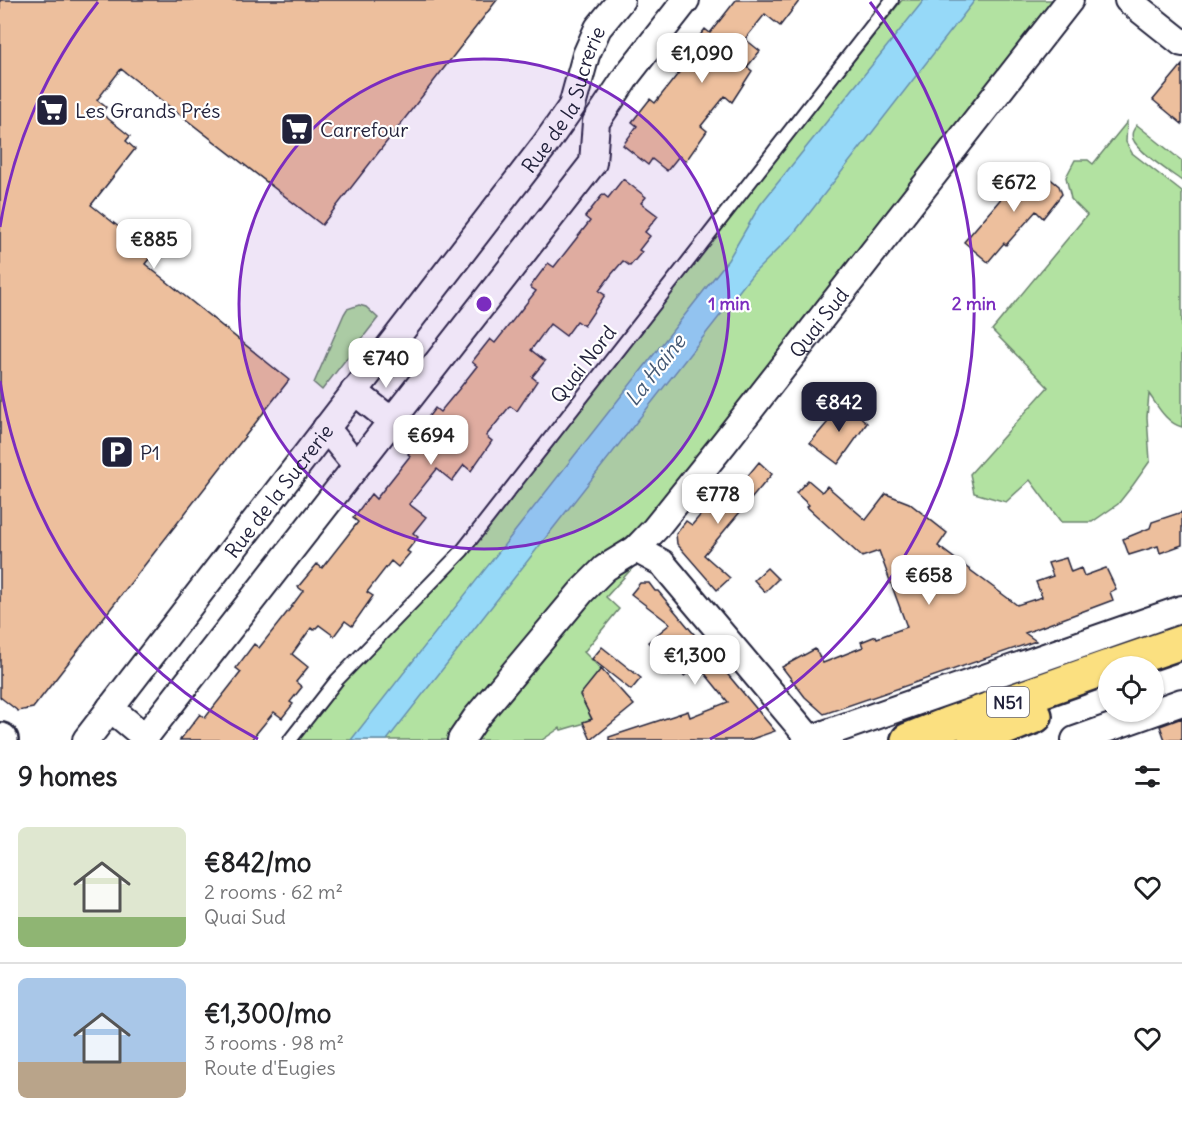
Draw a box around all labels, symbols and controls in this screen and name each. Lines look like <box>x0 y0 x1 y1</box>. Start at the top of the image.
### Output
street label: Rue de la Sucrerie <box>516 22 610 178</box>
pin: €1,090 <box>653 33 751 84</box>
text: €1,090 <box>671 40 733 65</box>
supermarket icon: Les Grands Prés <box>34 92 70 128</box>
place label: Les Grands Prés <box>75 98 220 123</box>
supermarket icon: Carrefour <box>279 111 315 147</box>
place label: Carrefour <box>320 117 408 142</box>
pin: €672 <box>978 162 1050 213</box>
text: €672 <box>991 169 1037 194</box>
pin: €885 <box>118 219 190 270</box>
text: €885 <box>130 226 178 251</box>
street label: Quai Sud <box>783 282 854 362</box>
text: 1 min <box>708 292 750 315</box>
text: 2 min <box>952 292 997 315</box>
centre of rings <box>474 294 494 314</box>
street label: Quai Nord <box>545 320 621 408</box>
water label: La Haine <box>619 327 692 411</box>
pin: €740 <box>350 338 422 389</box>
text: €740 <box>363 345 409 370</box>
pin: €842 <box>803 382 875 433</box>
text: €842 <box>816 389 862 414</box>
pin: €694 <box>395 415 467 466</box>
street label: Rue de la Sucrerie <box>219 419 338 562</box>
text: €694 <box>407 422 455 447</box>
parking icon: P1 <box>99 434 135 470</box>
place label: P1 <box>140 440 160 465</box>
pin: €778 <box>682 474 754 525</box>
text: €778 <box>696 481 740 506</box>
pin: €658 <box>893 555 965 606</box>
text: €658 <box>905 562 953 587</box>
pin: €1,300 <box>646 635 744 686</box>
text: €1,300 <box>664 642 726 667</box>
map controls <box>1098 656 1164 722</box>
button: locate <box>1098 656 1164 722</box>
road number: N51 <box>987 687 1029 717</box>
text: 9 homes <box>18 760 117 793</box>
icon: filters <box>1131 760 1164 793</box>
text: €842/mo <box>204 846 311 879</box>
icon: home <box>66 851 138 923</box>
icon: heart <box>1131 871 1164 904</box>
text: 2 rooms · 62 m² <box>204 879 343 904</box>
text: Quai Sud <box>204 904 286 929</box>
text: €1,300/mo <box>204 997 331 1030</box>
icon: home <box>66 1002 138 1074</box>
icon: heart <box>1131 1022 1164 1055</box>
text: 3 rooms · 98 m² <box>204 1030 344 1055</box>
text: Route d'Eugies <box>204 1055 336 1080</box>

